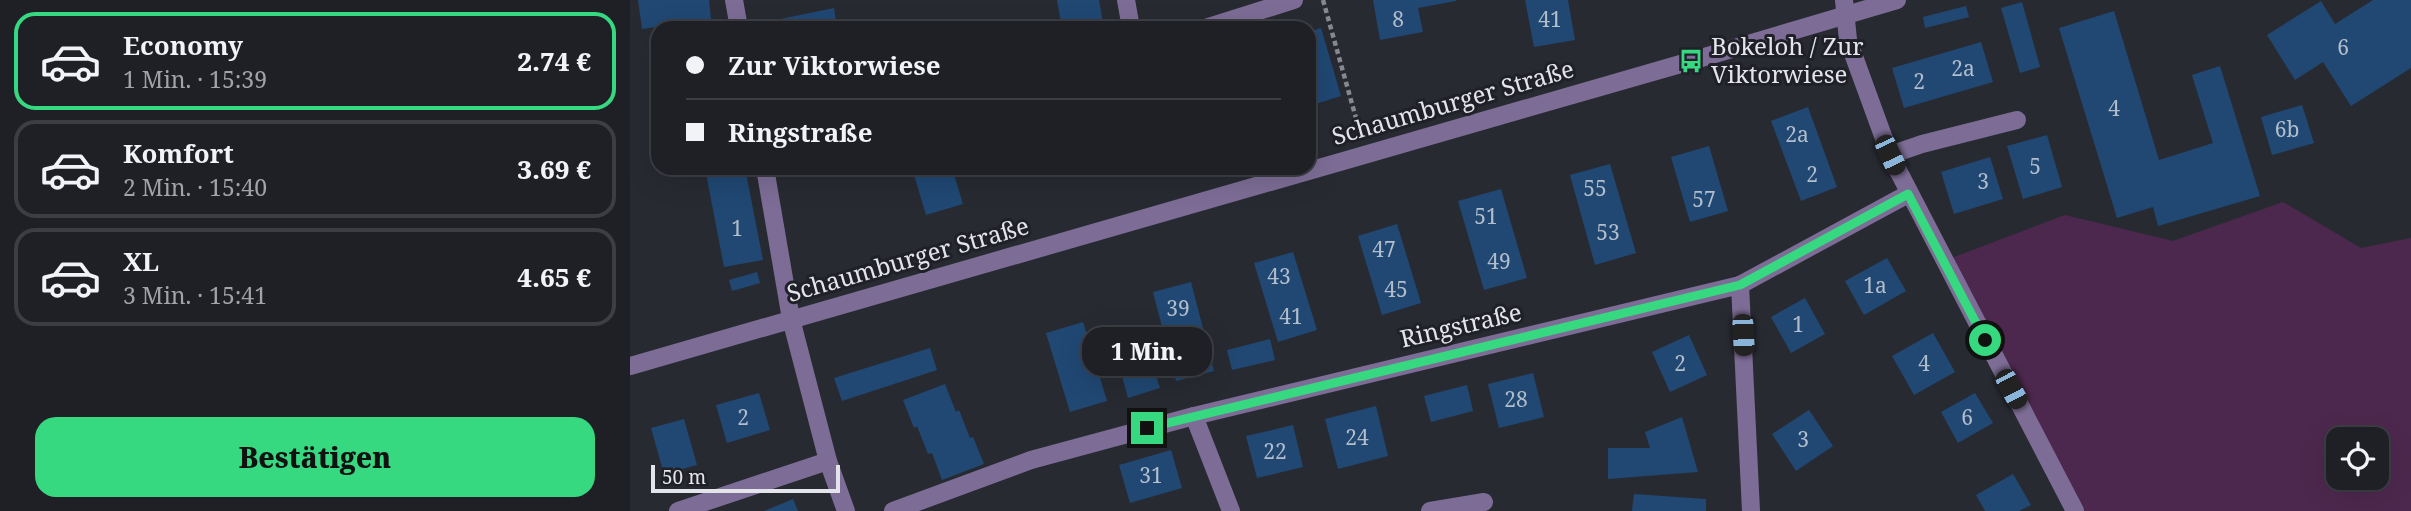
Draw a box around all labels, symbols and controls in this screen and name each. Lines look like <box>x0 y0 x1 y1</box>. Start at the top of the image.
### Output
house number: 8 <box>1392 5 1404 33</box>
house number: 41 <box>1538 5 1562 33</box>
text: Economy <box>123 27 243 63</box>
place label: Bokeloh / Zur Viktorwiese <box>1711 29 1864 90</box>
icon: car <box>39 30 102 93</box>
house number: 6 <box>2337 33 2349 61</box>
text: 2.74 € <box>517 43 591 79</box>
text: Zur Viktorwiese <box>728 47 941 83</box>
bus stop icon: Bokeloh / Zur Viktorwiese <box>1677 47 1705 75</box>
street label: Schaumburger Straße <box>1328 51 1577 152</box>
house number: 2a <box>1951 54 1975 82</box>
text: 1 Min. · 15:39 <box>123 63 267 95</box>
house number: 2 <box>1913 67 1925 95</box>
house number: 4 <box>2108 94 2120 122</box>
text: Ringstraße <box>728 114 873 150</box>
house number: 6b <box>2275 115 2299 143</box>
house number: 2a <box>1785 120 1809 148</box>
car <box>1872 132 1909 178</box>
text: Komfort <box>123 135 234 171</box>
icon: car <box>39 138 102 201</box>
text: 3.69 € <box>517 151 591 187</box>
house number: 5 <box>2029 152 2041 180</box>
house number: 2 <box>1806 160 1818 188</box>
house number: 3 <box>1977 167 1989 195</box>
text: 2 Min. · 15:40 <box>123 171 267 203</box>
house number: 55 <box>1583 174 1607 202</box>
house number: 57 <box>1692 185 1716 213</box>
house number: 51 <box>1474 202 1498 230</box>
street label: Schaumburger Straße <box>783 208 1032 309</box>
house number: 1 <box>731 214 743 242</box>
house number: 53 <box>1596 218 1620 246</box>
house number: 47 <box>1372 235 1396 263</box>
text: XL <box>123 243 159 279</box>
icon: car <box>39 246 102 309</box>
house number: 49 <box>1487 247 1511 275</box>
text: 4.65 € <box>517 259 591 295</box>
house number: 43 <box>1267 262 1291 290</box>
house number: 1a <box>1863 271 1887 299</box>
house number: 45 <box>1384 275 1408 303</box>
text: 3 Min. · 15:41 <box>123 279 267 311</box>
house number: 39 <box>1166 294 1190 322</box>
street label: Ringstraße <box>1397 295 1525 355</box>
house number: 41 <box>1279 302 1303 330</box>
house number: 1 <box>1792 310 1804 338</box>
car <box>1732 313 1755 357</box>
route start <box>1969 324 2001 356</box>
callout: 1 Min. <box>1082 326 1212 376</box>
text: 1 Min. <box>1111 335 1183 367</box>
house number: 2 <box>1674 349 1686 377</box>
house number: 4 <box>1918 349 1930 377</box>
car <box>1992 366 2031 412</box>
house number: 28 <box>1504 385 1528 413</box>
house number: 2 <box>737 403 749 431</box>
house number: 6 <box>1961 403 1973 431</box>
route end <box>1131 412 1163 444</box>
button: Bestätigen <box>35 417 595 497</box>
house number: 24 <box>1345 423 1369 451</box>
house number: 3 <box>1797 425 1809 453</box>
map controls <box>2326 427 2389 490</box>
button: locate <box>2326 427 2389 490</box>
house number: 22 <box>1263 437 1287 465</box>
house number: 31 <box>1139 461 1163 489</box>
scale bar <box>651 462 840 494</box>
text: 50 m <box>662 464 706 490</box>

